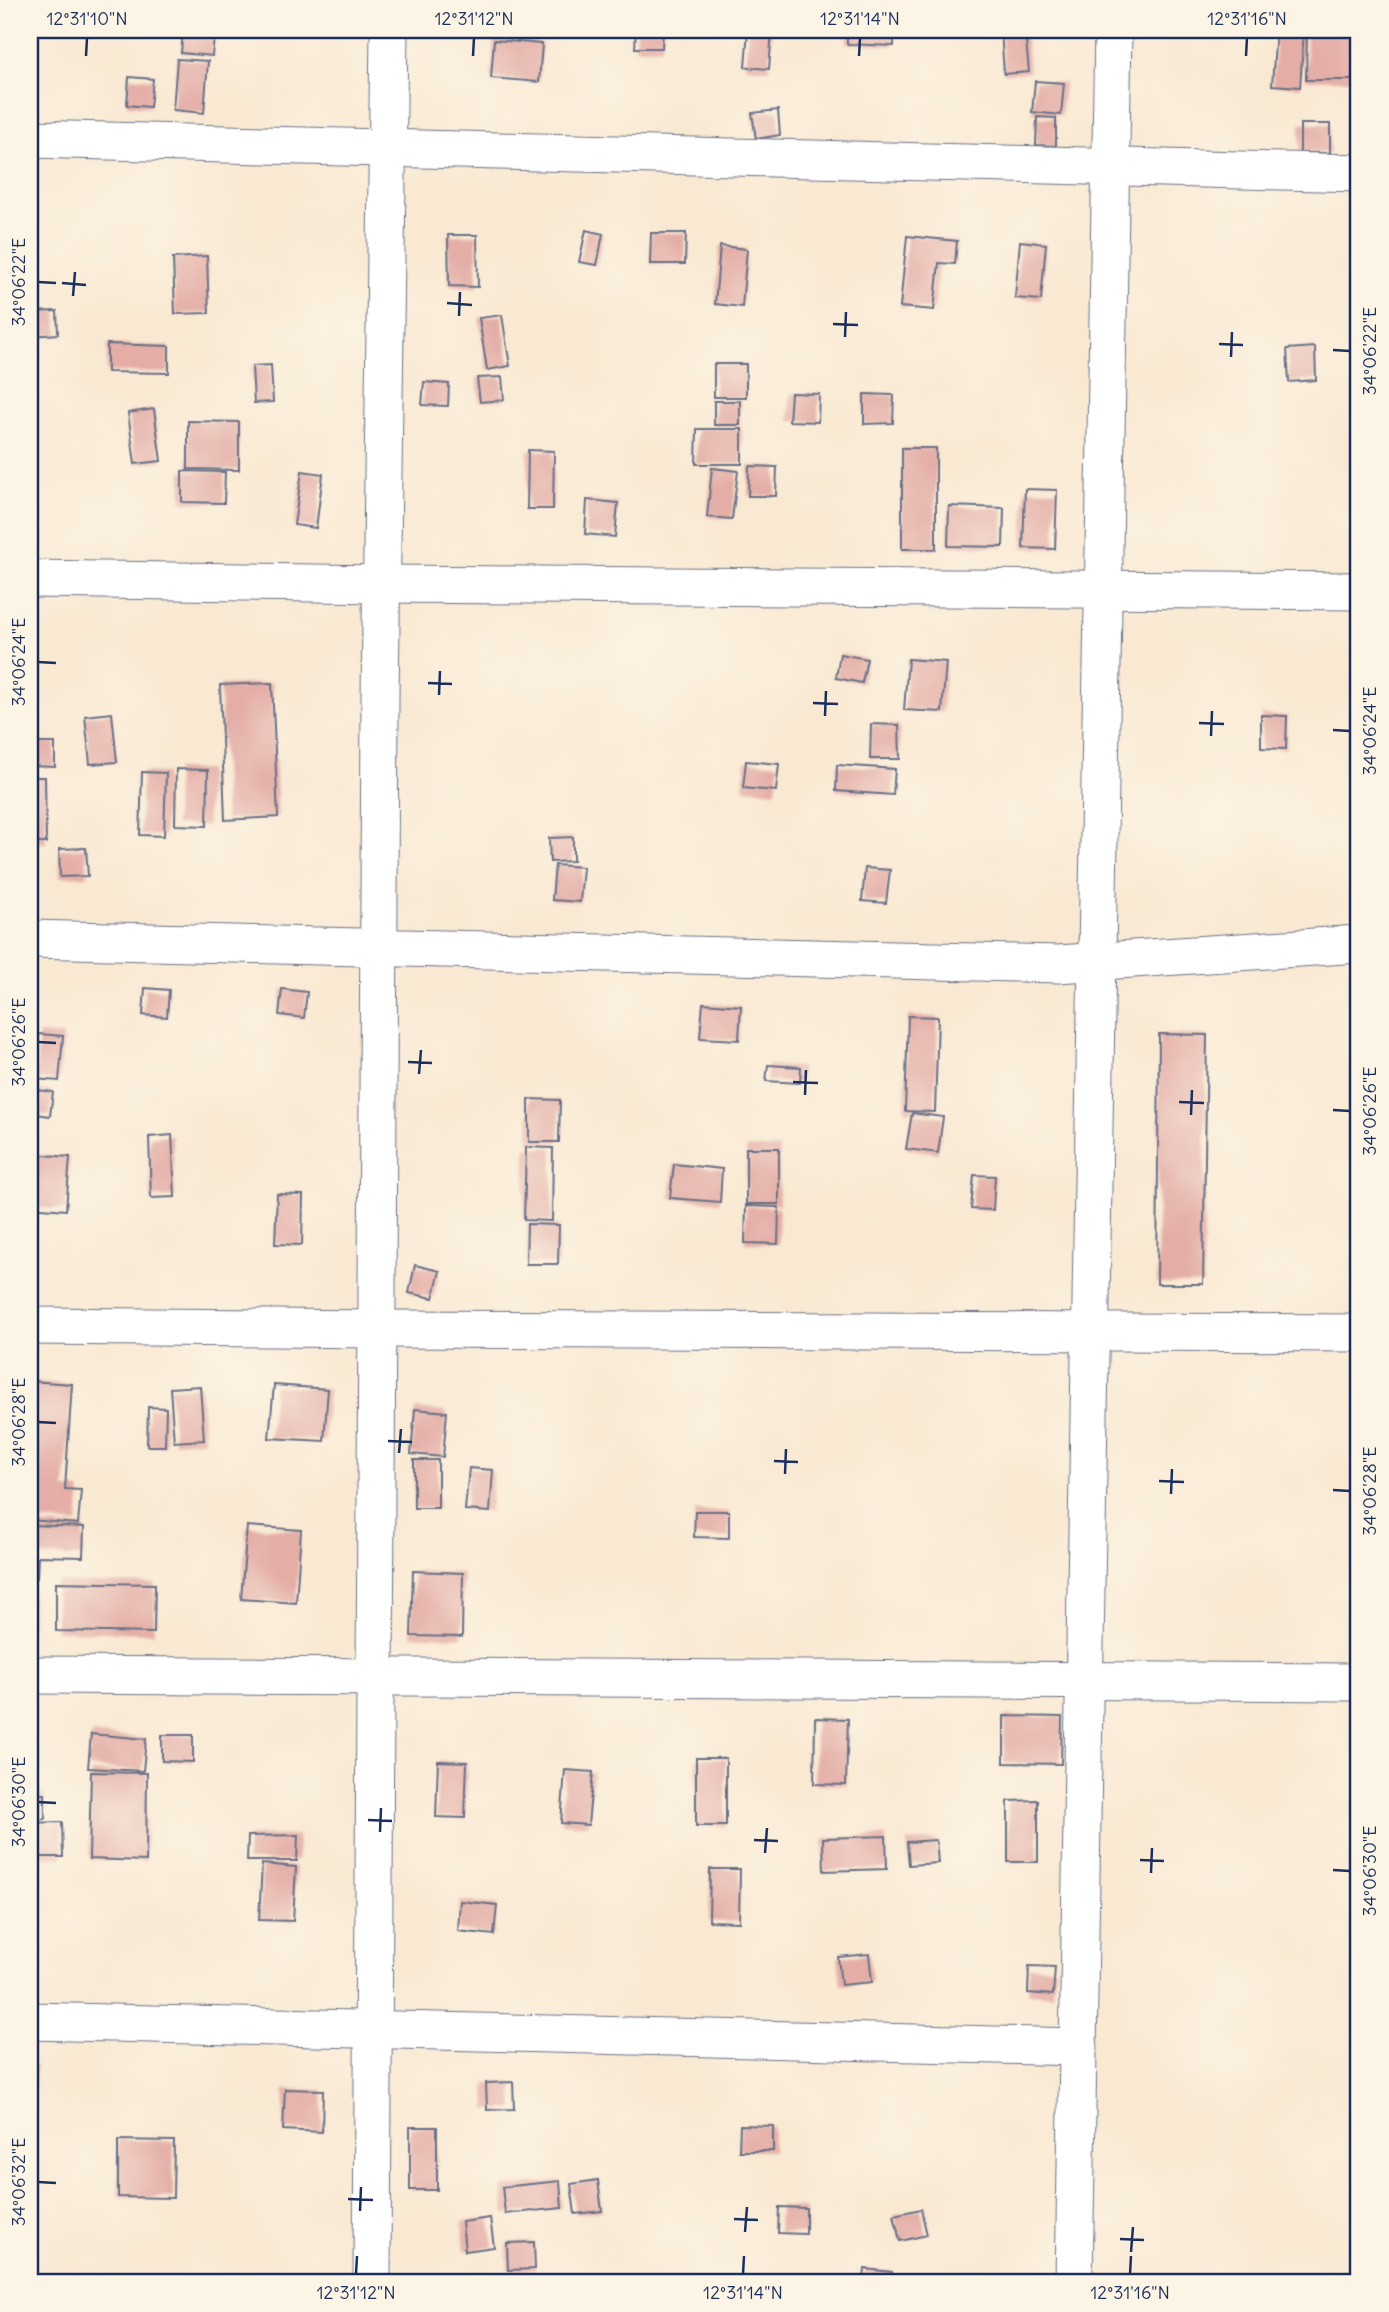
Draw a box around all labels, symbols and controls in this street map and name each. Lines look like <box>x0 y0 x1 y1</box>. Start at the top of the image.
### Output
text: 12°31'10"N <box>46 7 128 30</box>
text: 12°31'12"N <box>434 7 514 30</box>
text: 12°31'14"N <box>820 7 900 30</box>
text: 12°31'16"N <box>1207 7 1287 30</box>
text: 34°06'22"E <box>7 238 30 326</box>
text: 34°06'22"E <box>1358 307 1381 395</box>
text: 34°06'24"E <box>7 617 30 707</box>
text: 34°06'24"E <box>1358 686 1381 776</box>
text: 34°06'26"E <box>7 997 30 1087</box>
text: 34°06'26"E <box>1358 1066 1381 1156</box>
text: 34°06'28"E <box>7 1377 30 1467</box>
text: 34°06'28"E <box>1358 1446 1381 1536</box>
text: 34°06'30"E <box>7 1756 30 1848</box>
text: 34°06'30"E <box>1358 1825 1381 1917</box>
text: 34°06'32"E <box>7 2137 30 2227</box>
text: 12°31'12"N <box>316 2281 396 2304</box>
text: 12°31'14"N <box>703 2281 783 2304</box>
text: 12°31'16"N <box>1090 2281 1170 2304</box>

